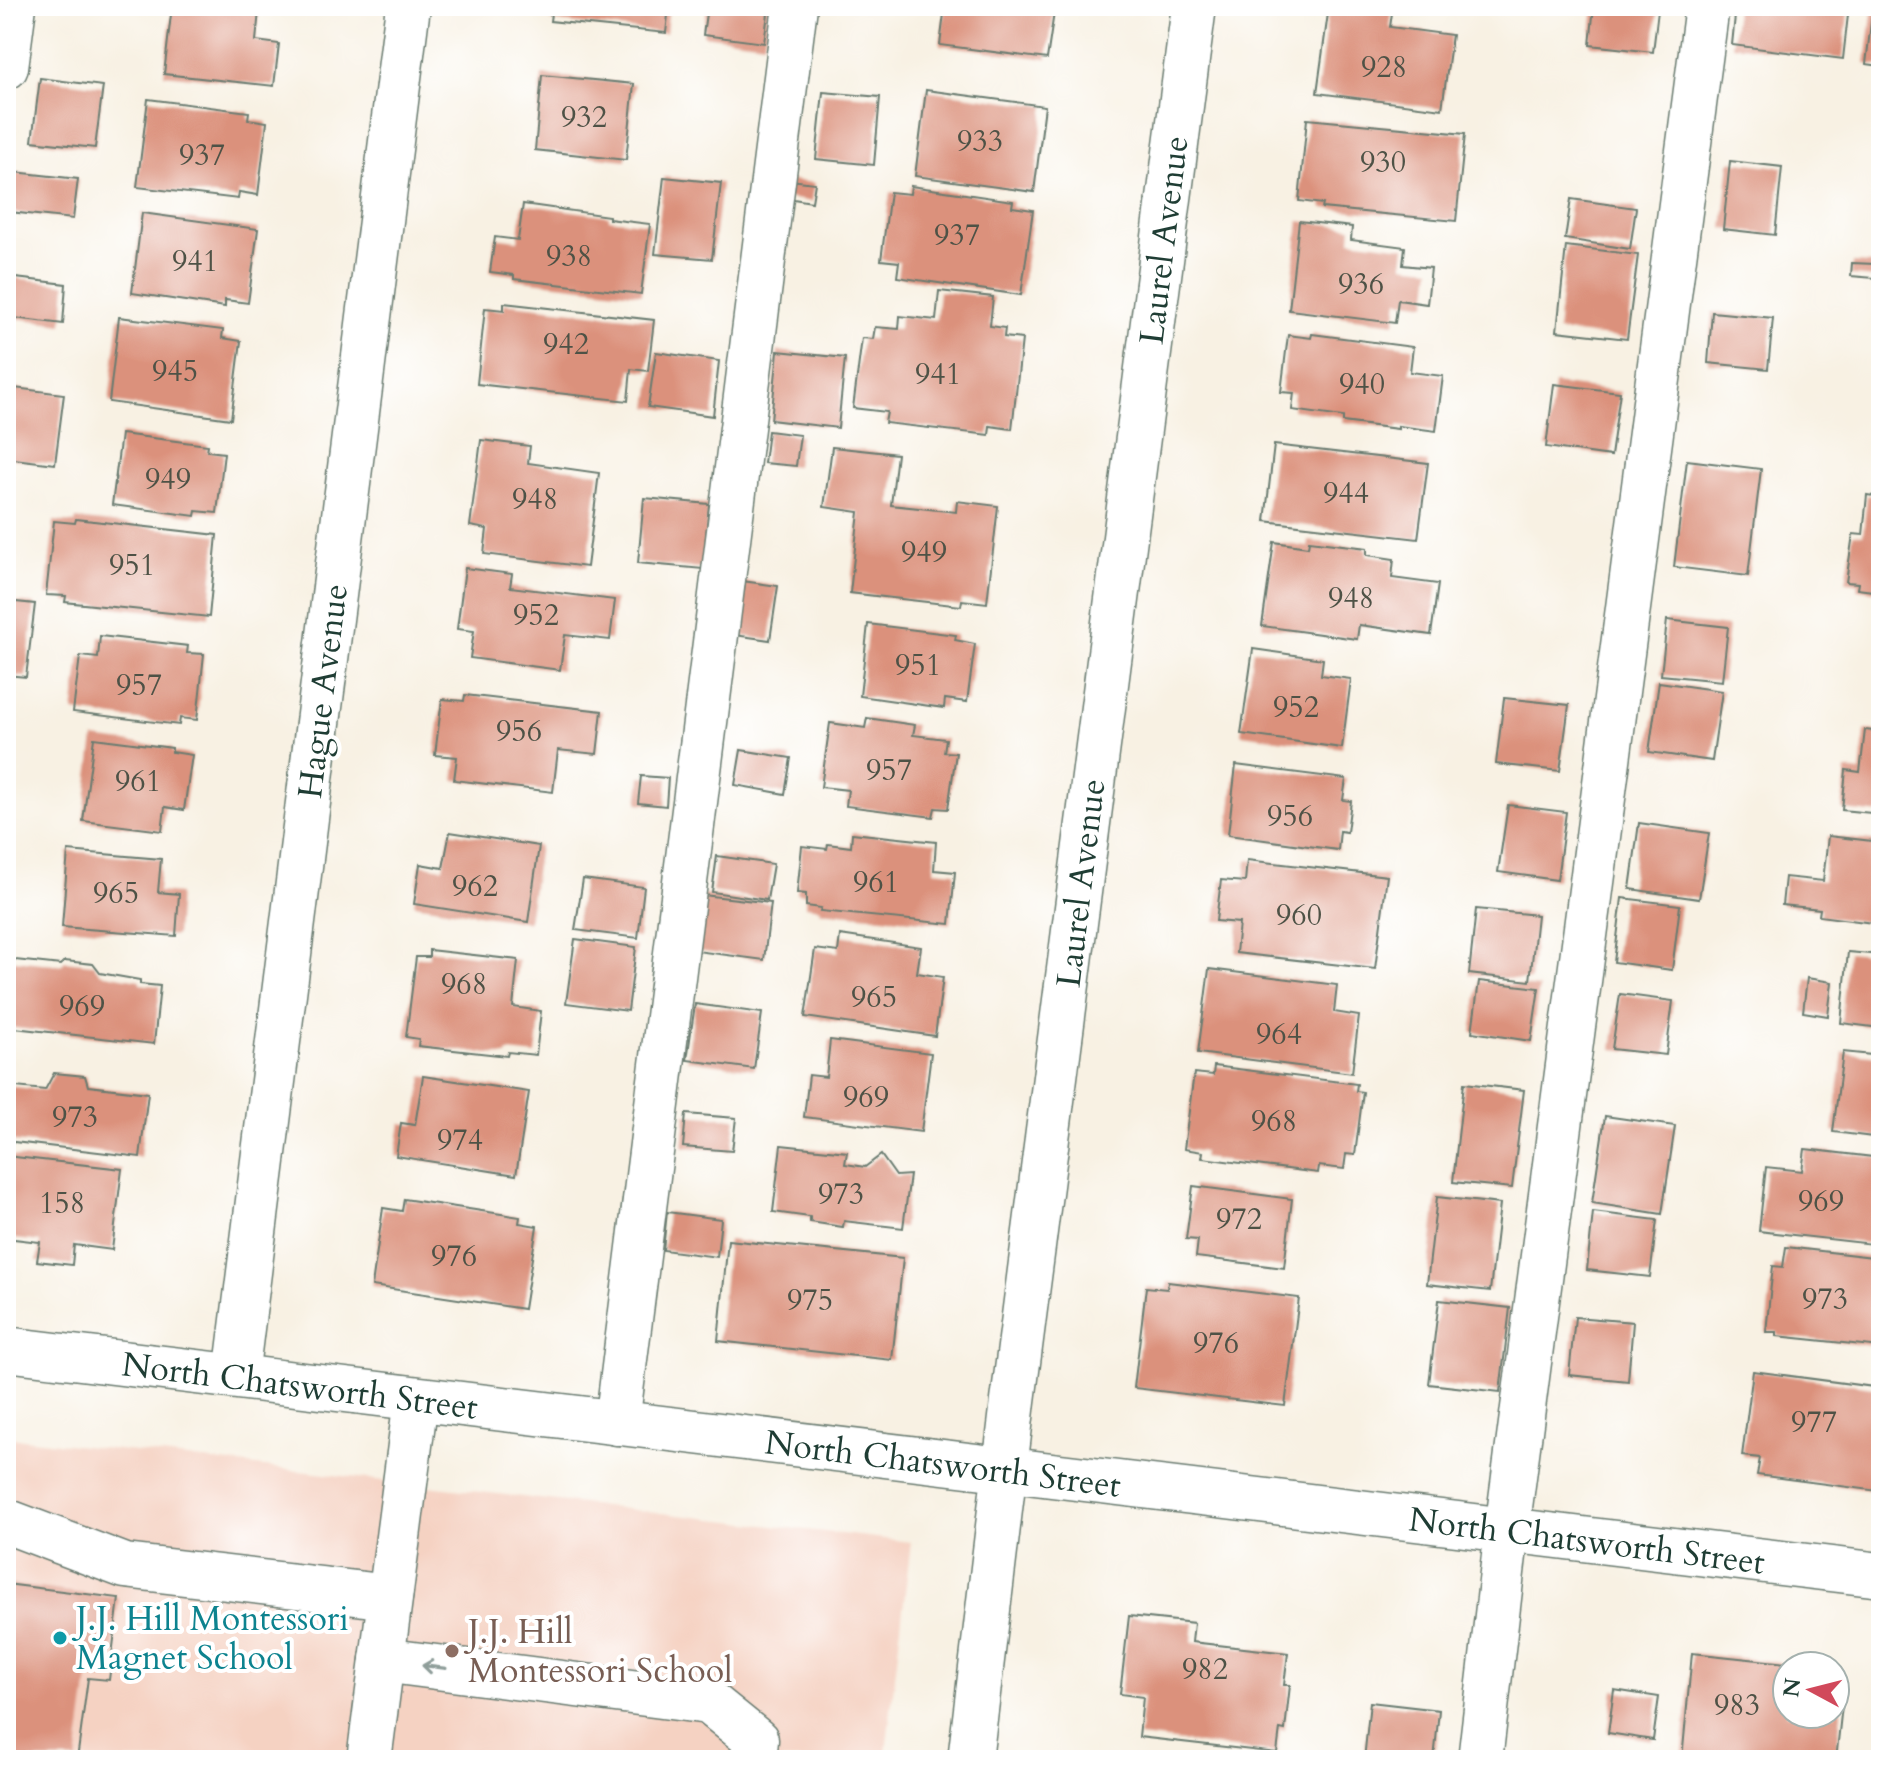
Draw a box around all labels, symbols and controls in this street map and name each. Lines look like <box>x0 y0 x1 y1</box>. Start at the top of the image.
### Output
house number: 928 <box>1361 47 1407 88</box>
house number: 932 <box>561 97 607 138</box>
house number: 933 <box>957 121 1003 162</box>
street label: Laurel Avenue <box>1128 133 1200 347</box>
house number: 937 <box>179 135 225 176</box>
house number: 930 <box>1360 142 1406 183</box>
house number: 937 <box>934 215 980 256</box>
house number: 938 <box>546 236 592 277</box>
house number: 941 <box>172 241 218 282</box>
house number: 936 <box>1338 264 1384 305</box>
house number: 942 <box>543 324 589 365</box>
house number: 945 <box>152 351 198 392</box>
house number: 941 <box>915 354 961 395</box>
house number: 940 <box>1339 364 1385 405</box>
house number: 949 <box>145 459 191 500</box>
house number: 944 <box>1323 473 1369 514</box>
house number: 948 <box>512 479 558 520</box>
house number: 949 <box>901 532 947 573</box>
house number: 951 <box>109 545 155 586</box>
house number: 948 <box>1328 578 1374 619</box>
street label: Hague Avenue <box>287 581 359 801</box>
house number: 952 <box>513 595 559 636</box>
house number: 951 <box>895 645 941 686</box>
house number: 957 <box>116 665 162 706</box>
house number: 952 <box>1273 687 1319 728</box>
house number: 956 <box>496 711 542 752</box>
house number: 957 <box>866 750 912 791</box>
house number: 961 <box>115 761 161 802</box>
street label: Laurel Avenue <box>1045 776 1117 990</box>
house number: 956 <box>1267 796 1313 837</box>
house number: 961 <box>853 862 899 903</box>
house number: 962 <box>452 866 498 907</box>
house number: 965 <box>93 873 139 914</box>
house number: 960 <box>1276 895 1322 936</box>
house number: 968 <box>441 964 487 1005</box>
house number: 965 <box>851 977 897 1018</box>
house number: 969 <box>59 986 105 1027</box>
house number: 964 <box>1256 1014 1302 1055</box>
house number: 969 <box>843 1077 889 1118</box>
house number: 973 <box>52 1097 98 1138</box>
house number: 968 <box>1251 1101 1297 1142</box>
house number: 974 <box>437 1120 483 1161</box>
house number: 973 <box>818 1174 864 1215</box>
house number: 969 <box>1798 1181 1844 1222</box>
house number: 158 <box>39 1183 85 1224</box>
house number: 972 <box>1216 1199 1262 1240</box>
house number: 976 <box>431 1236 477 1277</box>
house number: 973 <box>1802 1279 1848 1320</box>
house number: 975 <box>787 1280 833 1321</box>
house number: 976 <box>1193 1323 1239 1364</box>
street label: North Chatsworth Street <box>119 1341 481 1431</box>
house number: 977 <box>1791 1402 1837 1443</box>
street label: North Chatsworth Street <box>762 1419 1124 1509</box>
street label: North Chatsworth Street <box>1406 1496 1768 1586</box>
place label: J.J. Hill Montessori Magnet School <box>71 1596 349 1681</box>
place label: J.J. Hill Montessori School <box>463 1609 733 1694</box>
marker: J.J. Hill Montessori Magnet School <box>51 1629 69 1647</box>
marker: J.J. Hill Montessori School <box>443 1642 461 1660</box>
house number: 982 <box>1182 1649 1228 1690</box>
north arrow <box>1771 1650 1851 1730</box>
one-way arrow <box>422 1659 447 1674</box>
text: N <box>1776 1676 1808 1699</box>
house number: 983 <box>1714 1685 1760 1726</box>

